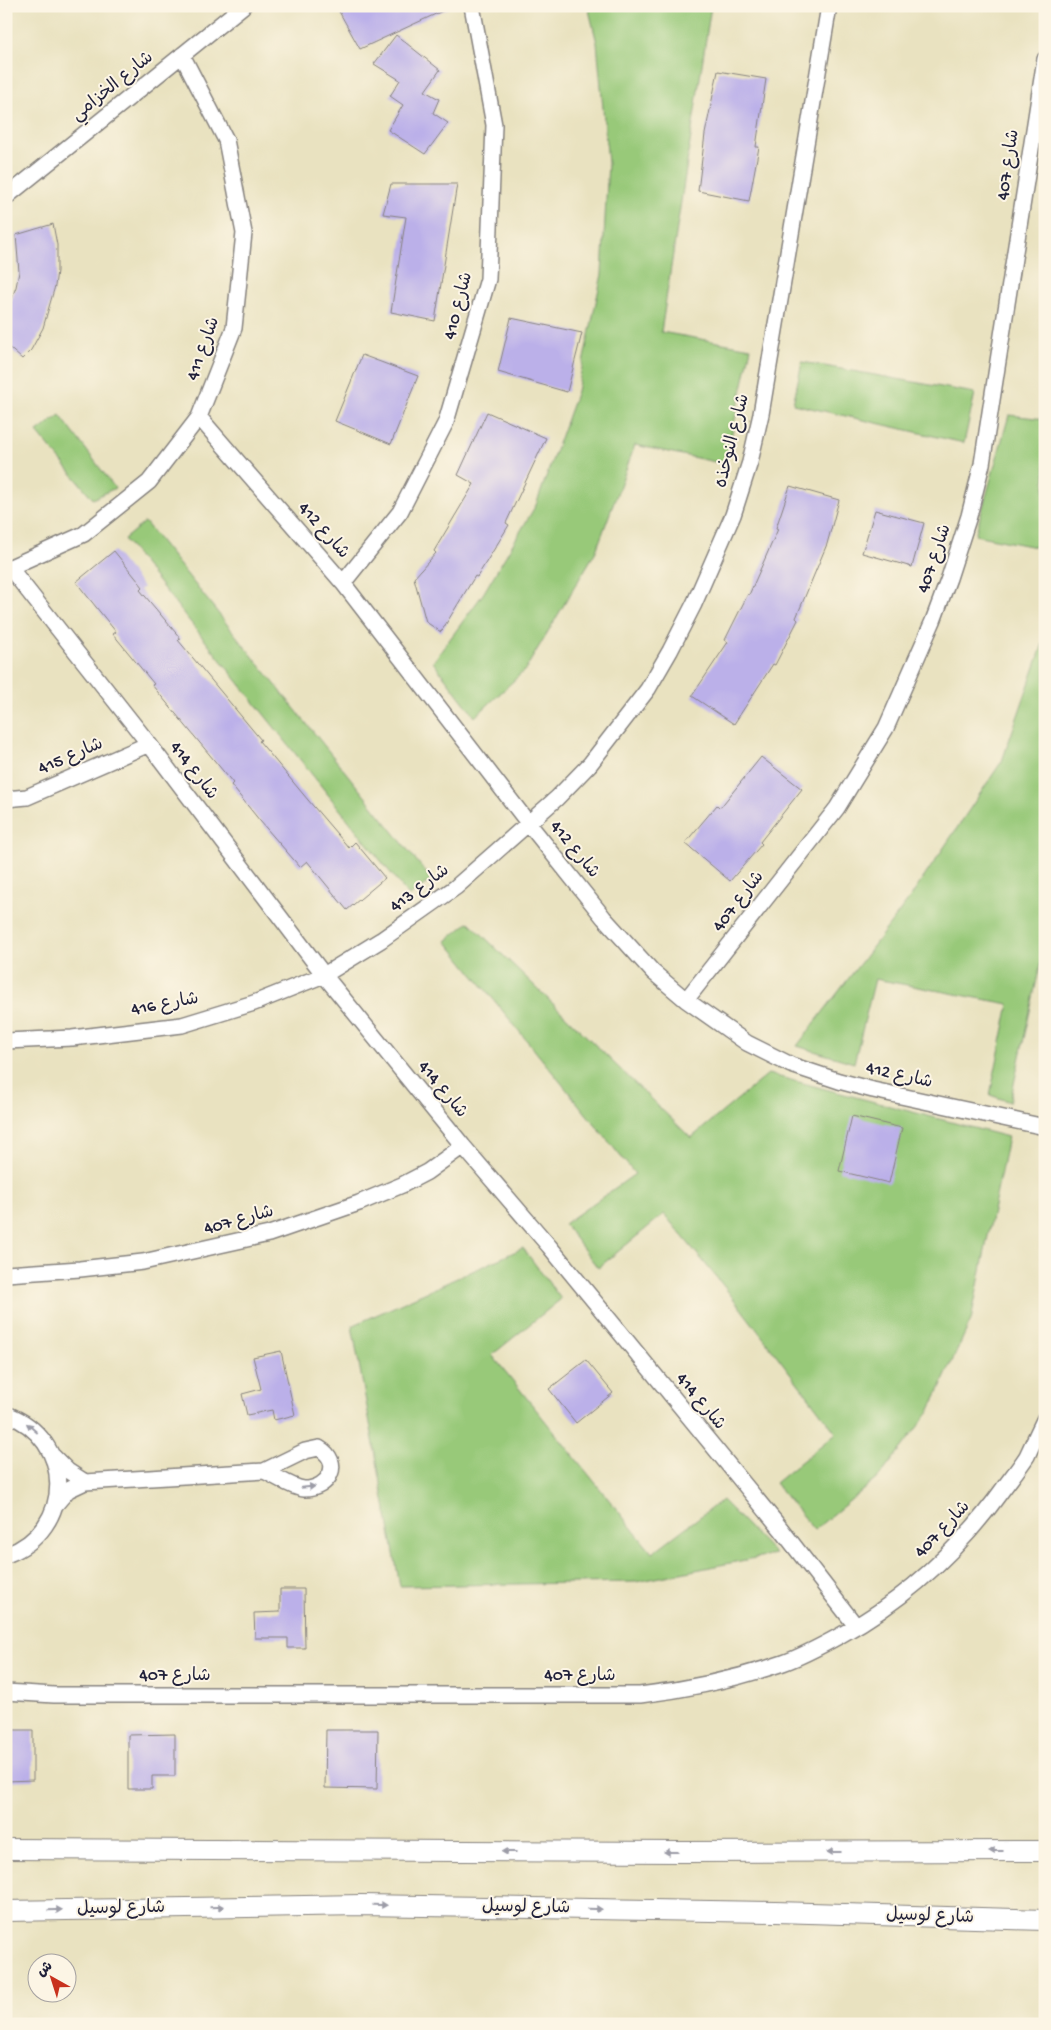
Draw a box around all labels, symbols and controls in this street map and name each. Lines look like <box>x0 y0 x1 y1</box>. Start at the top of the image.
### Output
street label: شارع الخزامي <box>68 48 160 129</box>
street label: شارع 407 <box>993 128 1025 202</box>
street label: شارع 410 <box>440 270 478 342</box>
street label: شارع 411 <box>183 314 225 384</box>
street label: شارع النوخذه <box>711 392 755 490</box>
street label: شارع 412 <box>293 499 353 563</box>
street label: شارع 407 <box>913 522 957 596</box>
street label: شارع 415 <box>35 734 107 780</box>
street label: شارع 414 <box>164 738 222 804</box>
street label: شارع 412 <box>544 817 604 883</box>
street label: شارع 413 <box>386 860 454 918</box>
street label: شارع 407 <box>709 867 769 937</box>
street label: شارع 416 <box>130 989 200 1021</box>
street label: شارع 414 <box>413 1057 471 1123</box>
street label: شارع 412 <box>864 1058 934 1094</box>
street label: شارع 407 <box>202 1202 276 1240</box>
street label: شارع 414 <box>671 1369 729 1435</box>
one-way arrow <box>26 1423 39 1434</box>
one-way arrow <box>301 1483 317 1491</box>
street label: شارع 407 <box>911 1497 975 1563</box>
street label: شارع 407 <box>139 1666 211 1687</box>
street label: شارع 407 <box>544 1666 616 1687</box>
one-way arrow <box>988 1847 1004 1855</box>
one-way arrow <box>500 1848 516 1856</box>
one-way arrow <box>663 1848 679 1856</box>
one-way arrow <box>825 1848 841 1856</box>
street label: شارع لوسيل <box>482 1897 570 1919</box>
street label: شارع لوسيل <box>77 1898 165 1920</box>
one-way arrow <box>372 1901 388 1909</box>
one-way arrow <box>210 1903 226 1911</box>
one-way arrow <box>587 1905 603 1913</box>
street label: شارع لوسيل <box>886 1905 974 1929</box>
one-way arrow <box>47 1906 63 1914</box>
north arrow <box>28 1952 78 2002</box>
text: ش <box>34 1958 57 1981</box>

